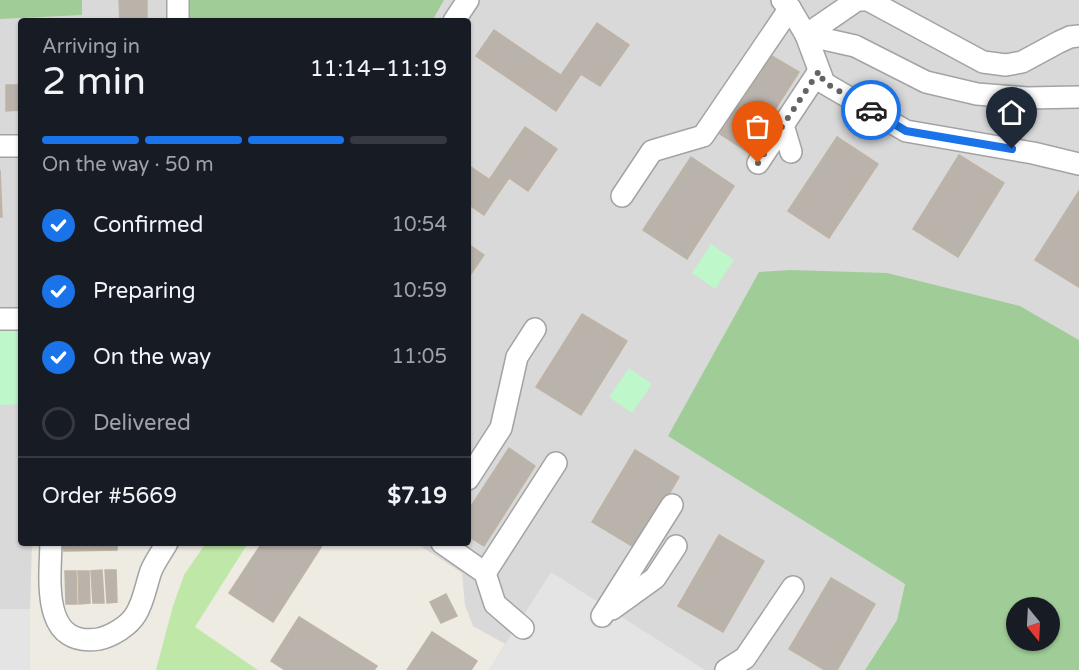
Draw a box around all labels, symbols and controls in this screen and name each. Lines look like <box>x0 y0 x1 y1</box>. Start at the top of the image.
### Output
text: Arriving in <box>42 35 140 59</box>
text: 11:14–11:19 <box>310 56 447 82</box>
text: 2 min <box>42 58 146 105</box>
courier <box>841 80 901 140</box>
pin <box>986 87 1037 149</box>
icon: car <box>855 94 888 127</box>
icon: home <box>995 96 1028 129</box>
pin <box>732 101 783 163</box>
icon: bag <box>741 110 774 143</box>
text: On the way · 50 m <box>42 153 214 177</box>
icon: check <box>42 209 75 242</box>
text: Confirmed <box>93 212 203 238</box>
text: 10:54 <box>392 213 447 237</box>
icon: check <box>42 275 75 308</box>
text: Preparing <box>93 278 196 304</box>
text: 10:59 <box>392 279 447 303</box>
icon: check <box>42 341 75 374</box>
text: On the way <box>93 344 211 370</box>
text: 11:05 <box>392 345 447 369</box>
text: Delivered <box>93 410 191 436</box>
text: Order #5669 <box>42 483 177 509</box>
text: $7.19 <box>387 483 447 509</box>
north arrow <box>1006 597 1060 651</box>
map controls <box>1006 597 1060 651</box>

